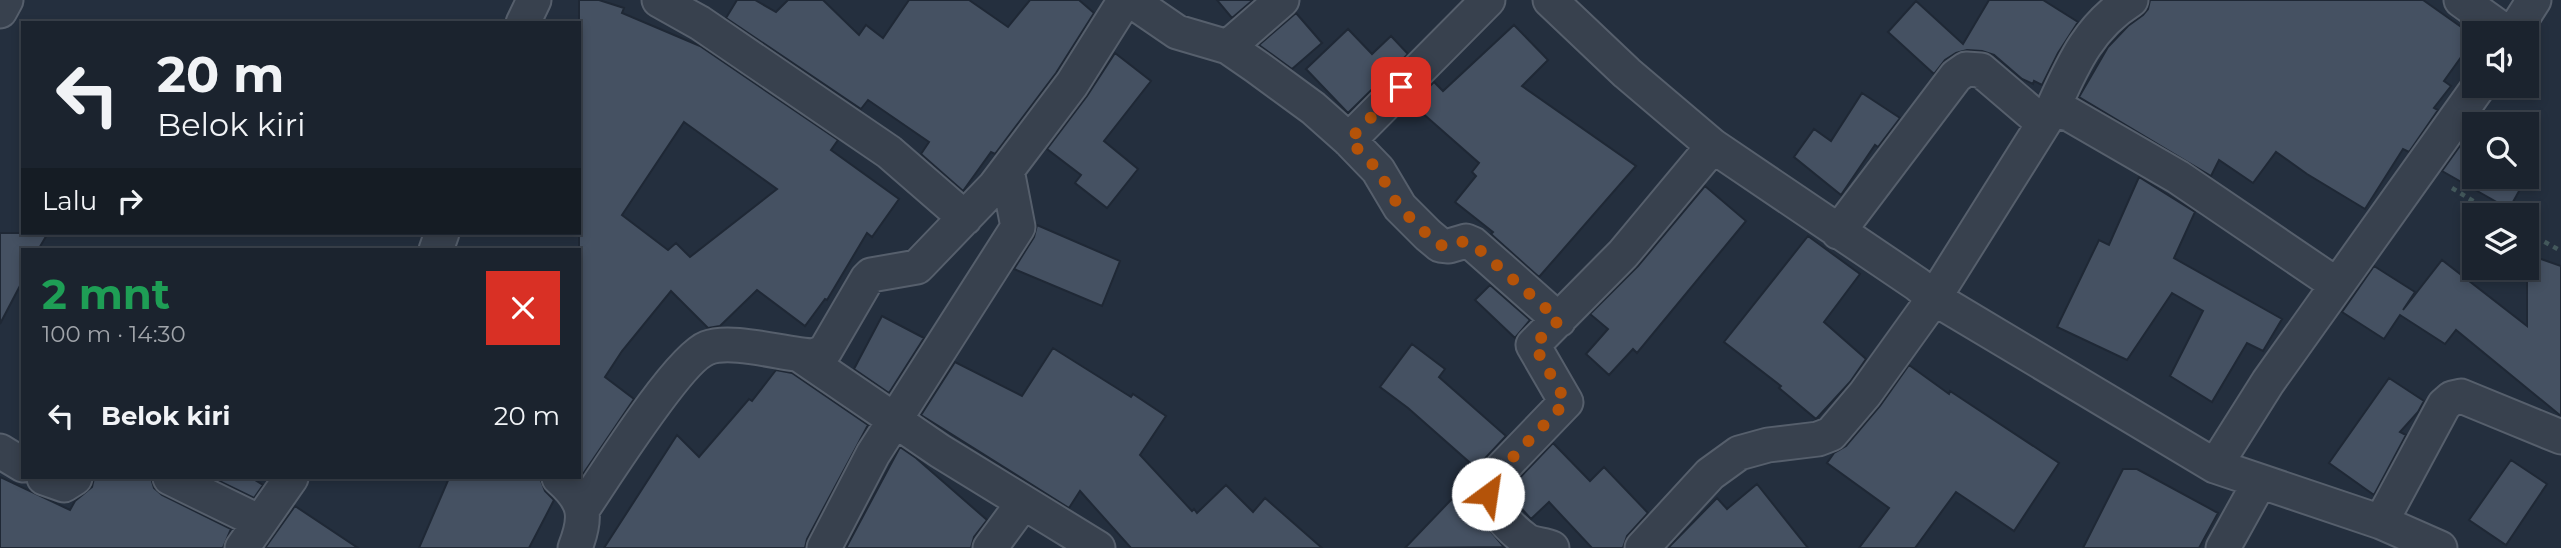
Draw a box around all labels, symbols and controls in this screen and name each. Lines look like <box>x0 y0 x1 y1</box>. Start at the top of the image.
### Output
map controls <box>2462 21 2539 280</box>
button: sound <box>2462 21 2539 98</box>
text: 20 m <box>157 45 284 104</box>
icon: left <box>42 49 133 140</box>
pin <box>1371 57 1431 117</box>
icon: arrive <box>1382 68 1420 106</box>
text: Belok kiri <box>157 105 306 144</box>
button: search <box>2462 112 2539 189</box>
icon: right <box>111 182 149 220</box>
text: Lalu <box>42 185 97 217</box>
button: layers <box>2462 203 2539 280</box>
text: 2 mnt <box>42 268 170 320</box>
button: close <box>486 271 560 345</box>
text: 100 m · 14:30 <box>42 320 186 348</box>
icon: left <box>42 397 80 435</box>
text: Belok kiri <box>101 400 230 432</box>
text: 20 m <box>494 400 560 432</box>
position arrow <box>1451 457 1525 531</box>

